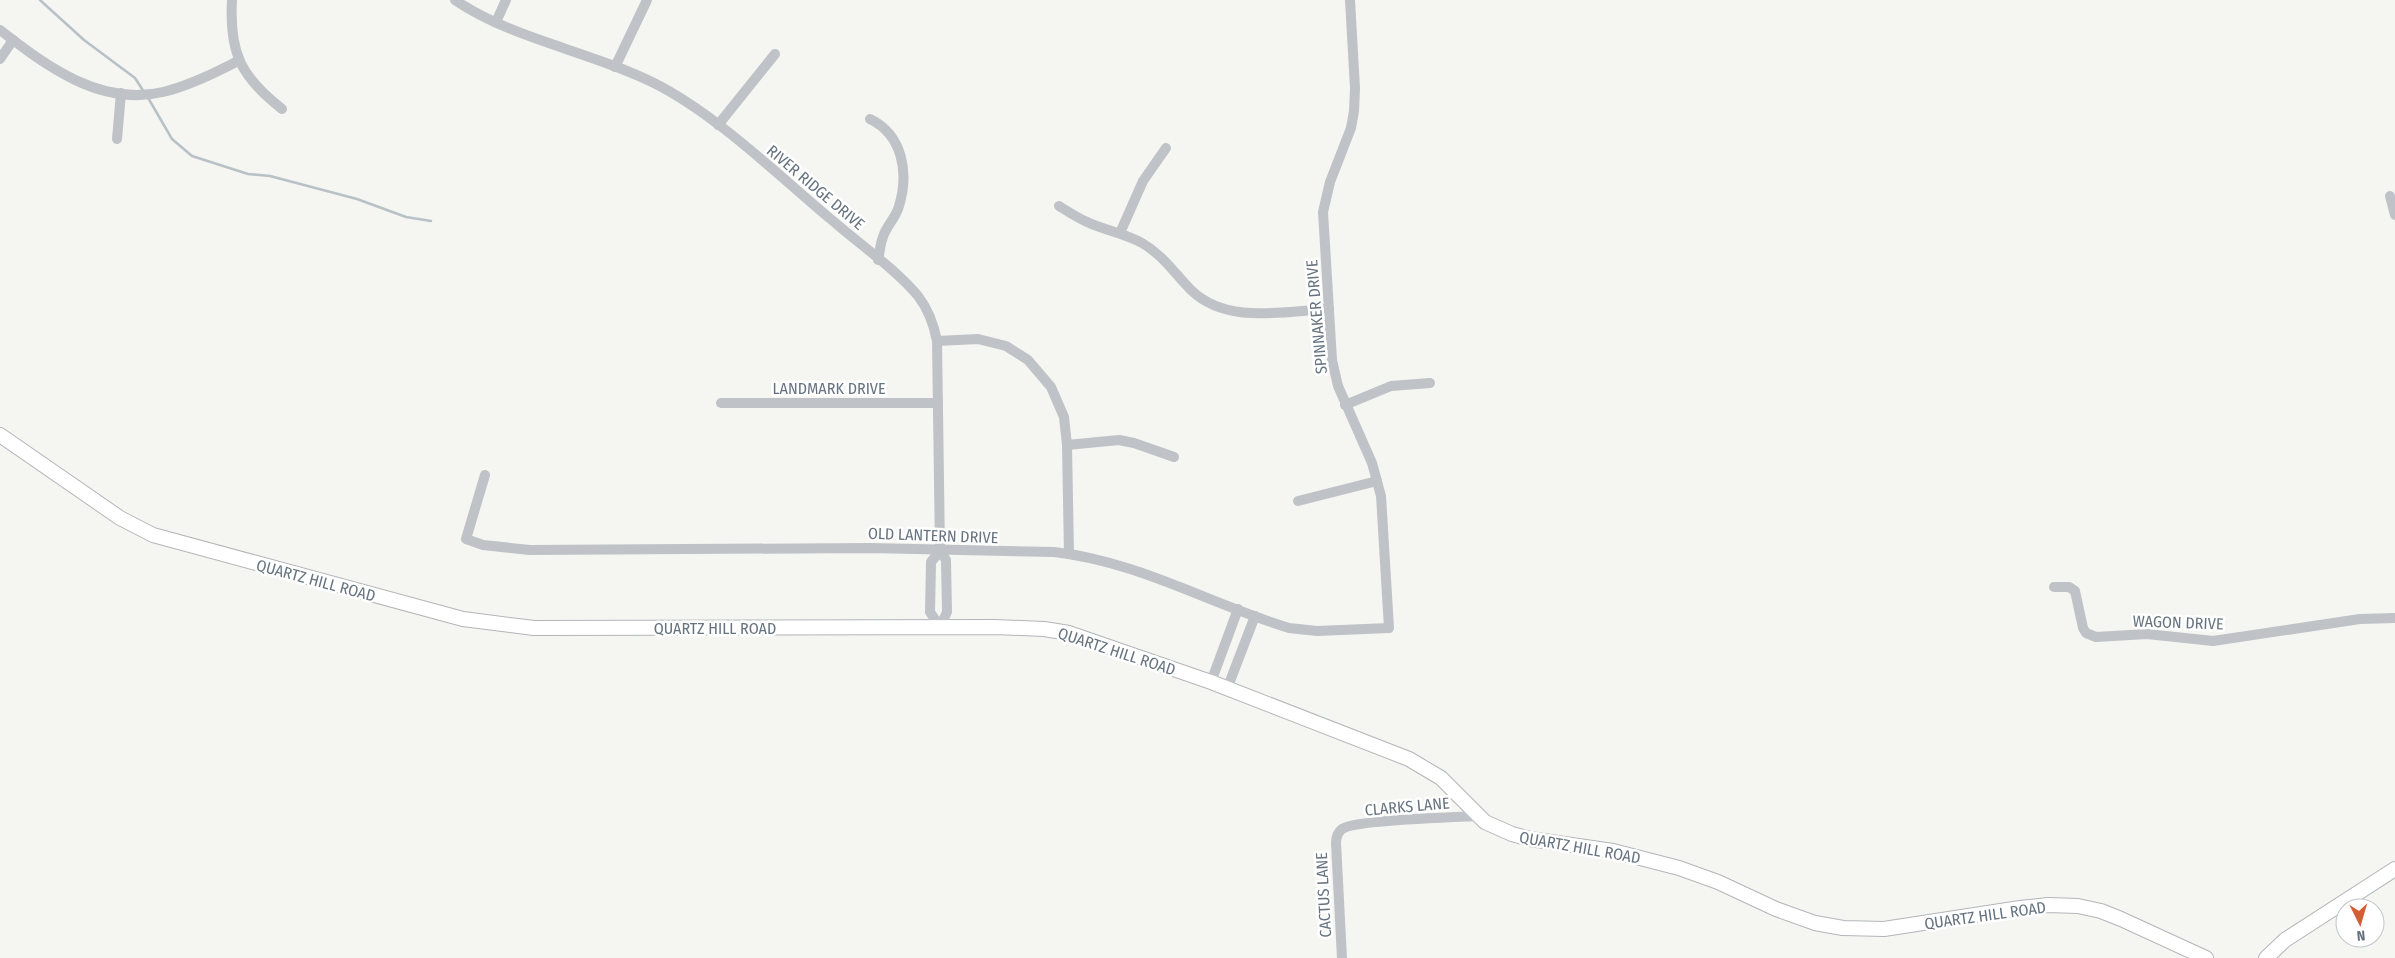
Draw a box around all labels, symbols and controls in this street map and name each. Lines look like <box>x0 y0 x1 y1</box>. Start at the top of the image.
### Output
street label: RIVER RIDGE DRIVE <box>763 141 868 234</box>
street label: SPINNAKER DRIVE <box>1302 259 1331 375</box>
street label: LANDMARK DRIVE <box>773 379 886 398</box>
street label: OLD LANTERN DRIVE <box>868 524 998 547</box>
street label: QUARTZ HILL ROAD <box>254 555 378 606</box>
street label: WAGON DRIVE <box>2132 611 2224 634</box>
street label: QUARTZ HILL ROAD <box>654 619 776 638</box>
street label: QUARTZ HILL ROAD <box>1056 624 1178 679</box>
street label: CLARKS LANE <box>1364 793 1450 820</box>
street label: QUARTZ HILL ROAD <box>1518 827 1642 867</box>
street label: CACTUS LANE <box>1312 852 1335 938</box>
street label: QUARTZ HILL ROAD <box>1923 898 2047 933</box>
north arrow <box>2335 898 2385 948</box>
text: N <box>2356 927 2366 944</box>

